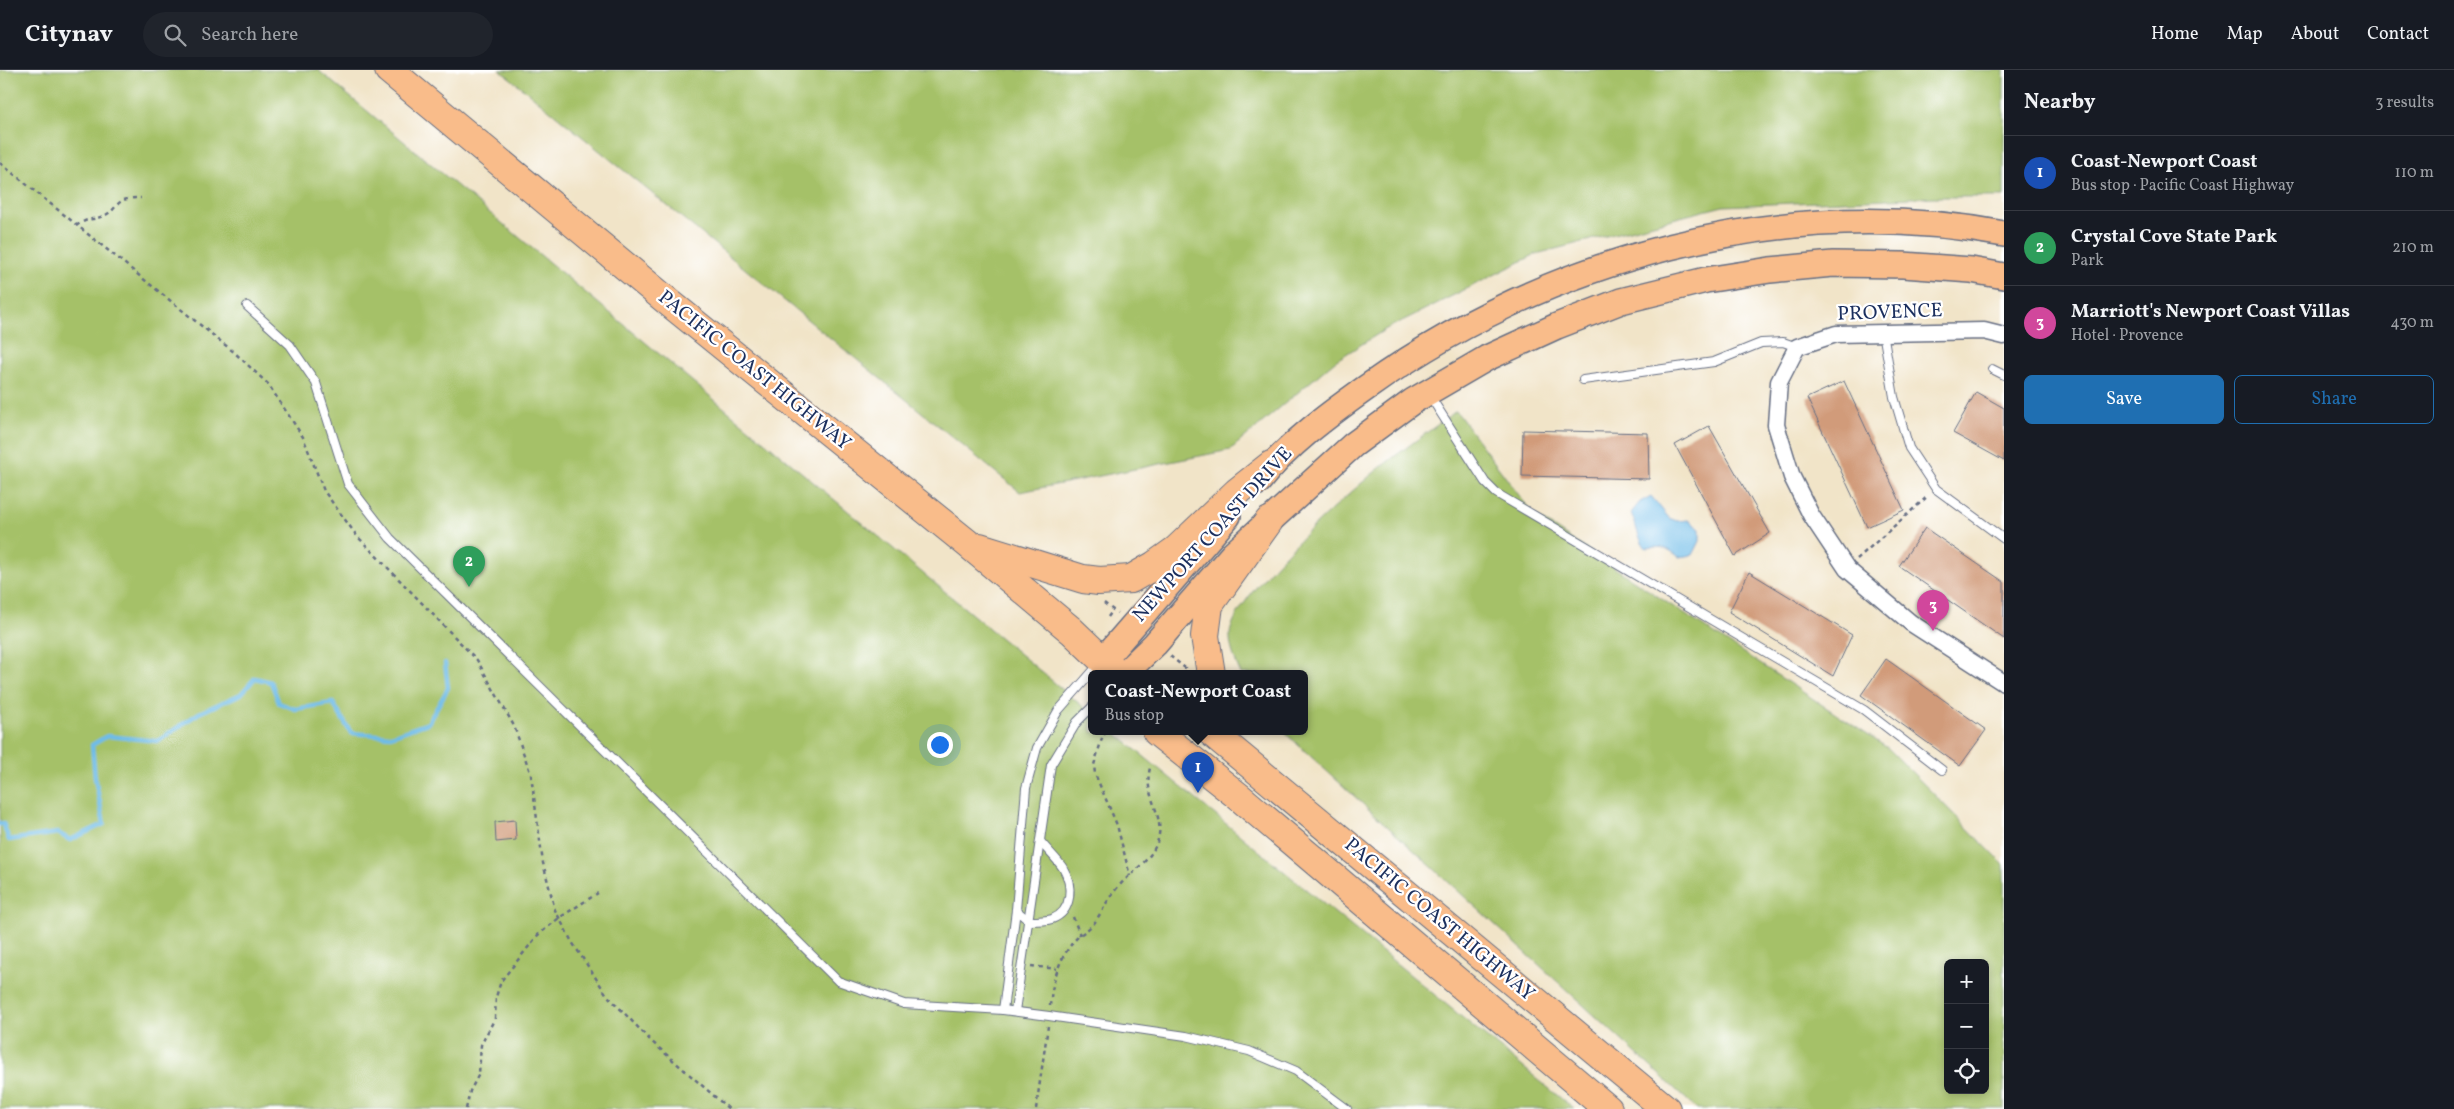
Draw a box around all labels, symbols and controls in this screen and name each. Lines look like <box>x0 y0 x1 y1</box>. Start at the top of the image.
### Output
search box <box>143 12 493 57</box>
text: Citynav <box>25 18 113 52</box>
icon: search <box>161 21 189 49</box>
text: Search here <box>201 22 298 48</box>
text: Home <box>2151 22 2199 47</box>
text: Map <box>2227 22 2263 47</box>
text: About <box>2291 22 2339 47</box>
text: Contact <box>2367 22 2429 47</box>
text: Nearby <box>2024 88 2095 117</box>
text: 3 results <box>2375 92 2434 114</box>
text: Coast-Newport Coast <box>2071 149 2257 175</box>
text: 1 <box>2037 162 2043 184</box>
text: 110 m <box>2395 162 2434 184</box>
text: Bus stop · Pacific Coast Highway <box>2071 175 2294 197</box>
text: Crystal Cove State Park <box>2071 224 2277 250</box>
text: 2 <box>2036 237 2044 259</box>
text: 210 m <box>2392 237 2434 259</box>
text: Park <box>2071 250 2104 272</box>
street label: PACIFIC COAST HIGHWAY <box>652 284 857 458</box>
street label: PROVENCE <box>1837 297 1943 329</box>
text: Marriott's Newport Coast Villas <box>2071 299 2350 325</box>
text: 3 <box>2036 312 2044 334</box>
text: 430 m <box>2390 312 2434 334</box>
text: Hotel · Provence <box>2071 325 2183 347</box>
button: Save <box>2024 375 2224 424</box>
button: Share <box>2234 375 2434 424</box>
street label: NEWPORT COAST DRIVE <box>1127 441 1299 629</box>
pin: 2 <box>453 546 485 587</box>
pin: 3 <box>1917 590 1949 631</box>
popup <box>1088 670 1308 735</box>
text: Coast-Newport Coast <box>1105 679 1291 705</box>
text: Bus stop <box>1105 705 1164 727</box>
your location <box>927 732 953 758</box>
pin: 1 <box>1182 752 1214 793</box>
street label: PACIFIC COAST HIGHWAY <box>1338 832 1541 1008</box>
map controls <box>1944 959 1989 1094</box>
button: + <box>1944 959 1989 1004</box>
button: − <box>1944 1004 1989 1049</box>
button: locate <box>1944 1049 1989 1094</box>

